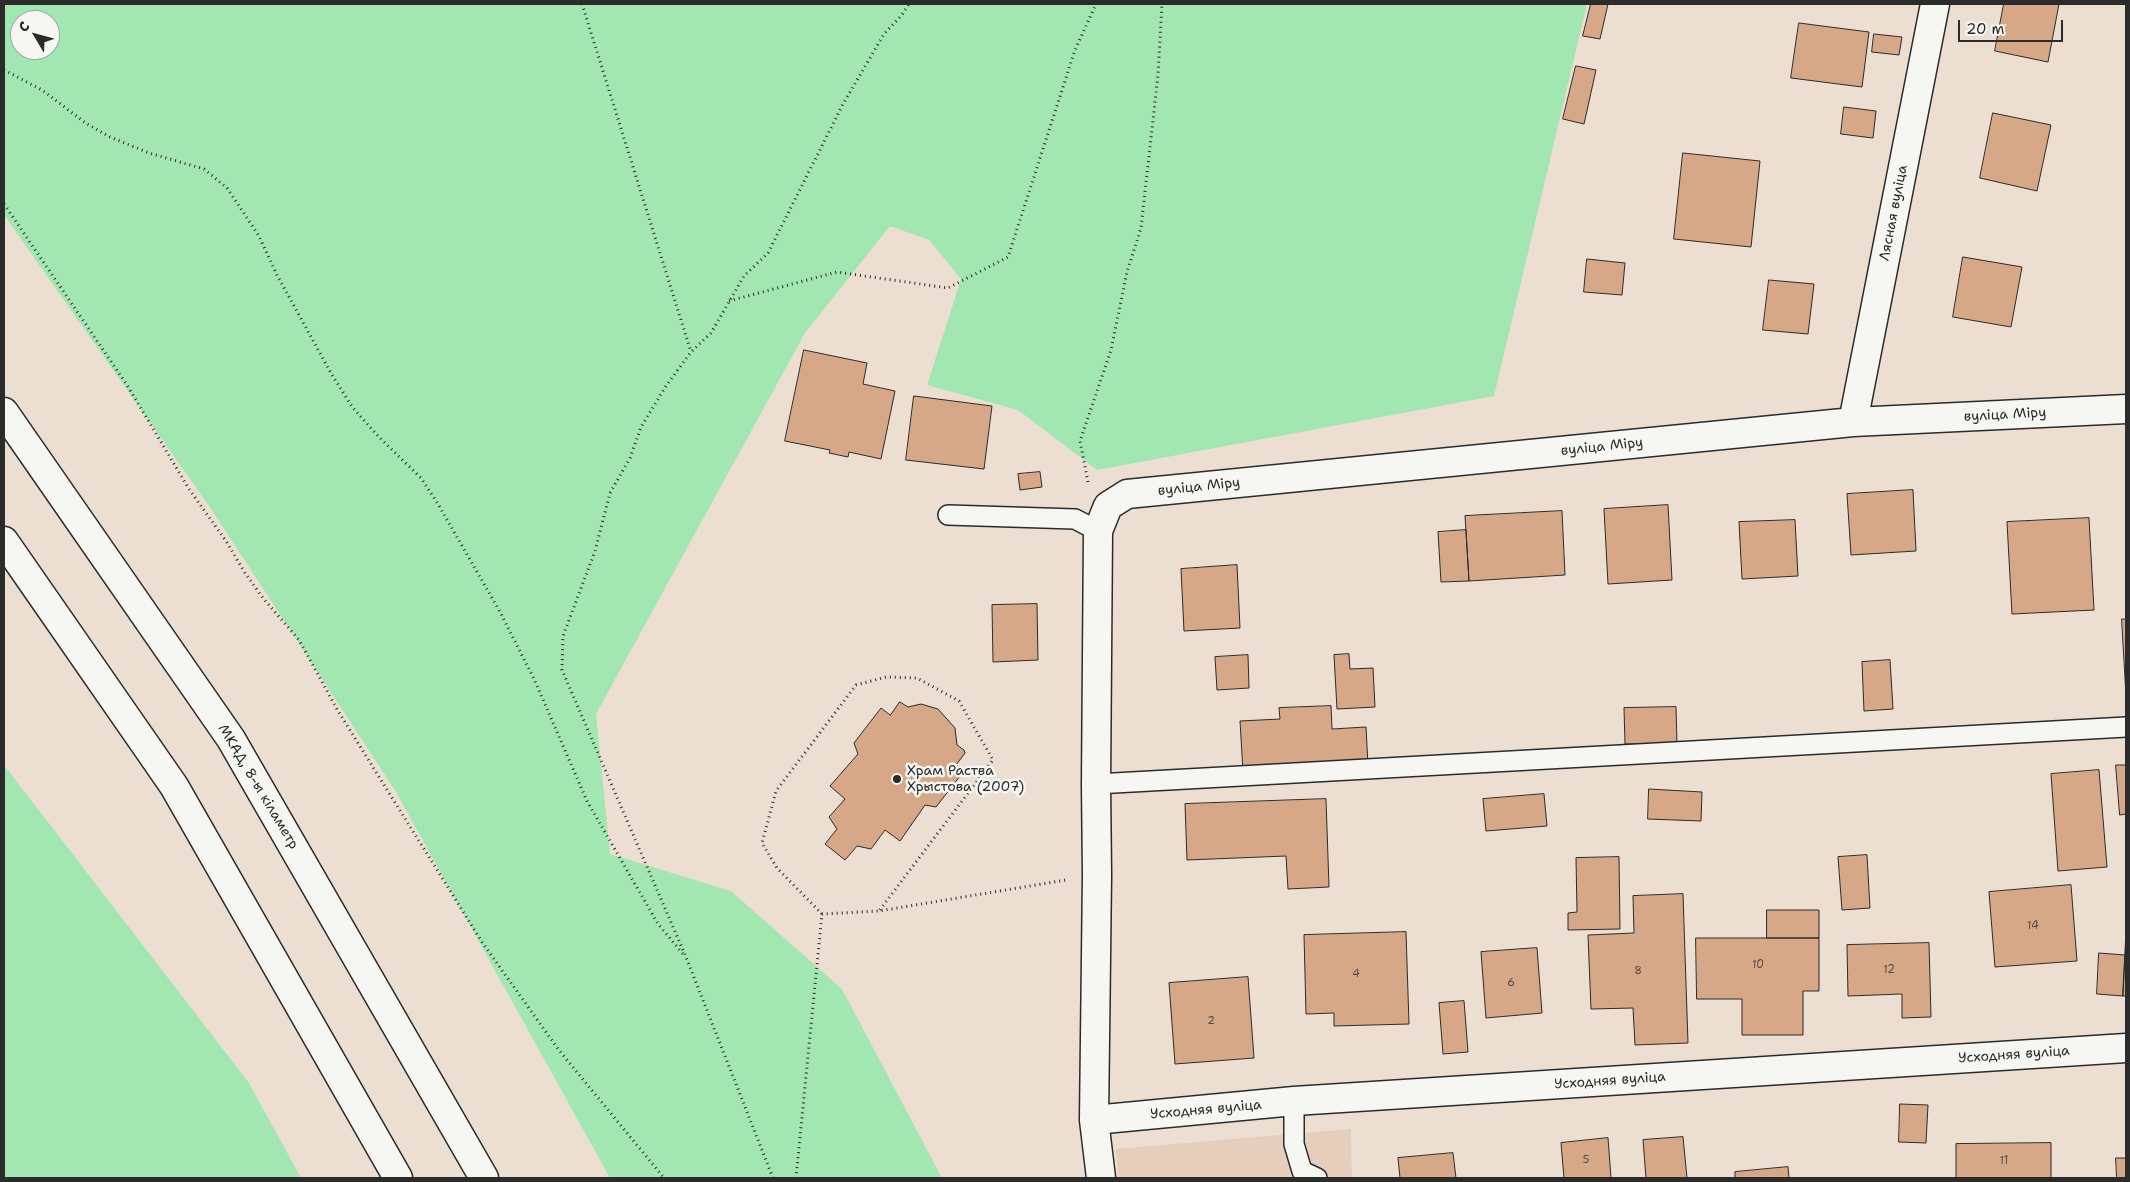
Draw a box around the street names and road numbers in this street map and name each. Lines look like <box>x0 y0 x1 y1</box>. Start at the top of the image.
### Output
street label: Лясная вуліца <box>1876 164 1912 262</box>
street label: вуліца Міру <box>1963 404 2047 426</box>
street label: вуліца Міру <box>1560 434 1644 460</box>
street label: вуліца Міру <box>1157 474 1241 500</box>
street label: МКАД, 8-ы кіламетр <box>214 721 302 853</box>
street label: Усходняя вуліца <box>1958 1043 2070 1067</box>
street label: Усходняя вуліца <box>1554 1069 1666 1093</box>
street label: Усходняя вуліца <box>1150 1097 1262 1123</box>

